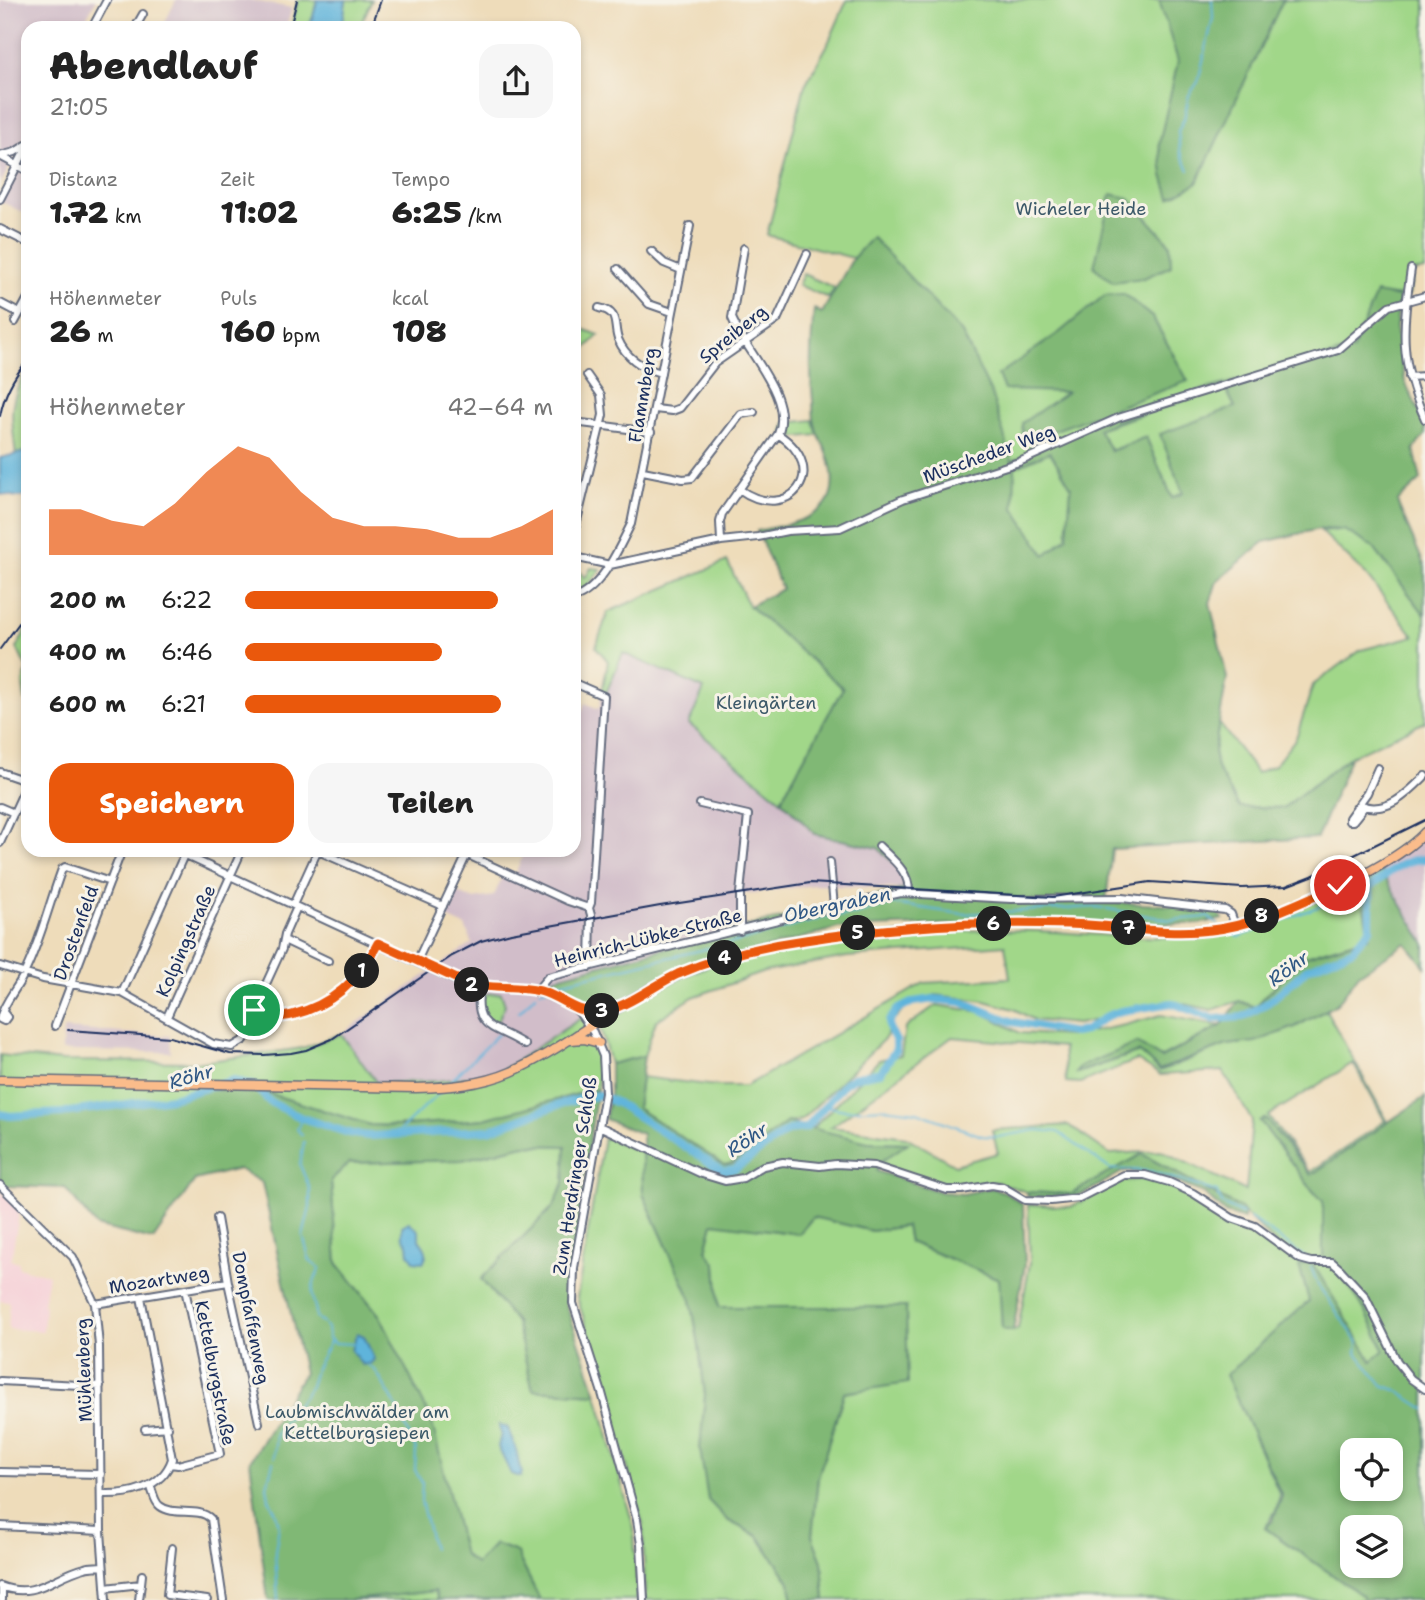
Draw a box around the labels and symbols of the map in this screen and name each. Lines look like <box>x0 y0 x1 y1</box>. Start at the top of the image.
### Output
park label: Wicheler Heide <box>1016 197 1146 221</box>
street label: Spreiberg <box>694 299 772 369</box>
street label: Flammberg <box>623 345 663 445</box>
street label: Müscheder Weg <box>920 419 1058 489</box>
park label: Kleingärten <box>716 691 816 715</box>
pin <box>1310 855 1370 915</box>
street label: Kolpingstraße <box>151 881 221 1001</box>
water label: Obergraben <box>781 881 893 928</box>
street label: Drostenfeld <box>48 882 104 984</box>
pin: 8 <box>1244 898 1280 934</box>
street label: Heinrich-Lübke-Straße <box>551 903 745 973</box>
pin: 6 <box>976 906 1012 942</box>
pin: 7 <box>1112 911 1146 946</box>
pin: 5 <box>840 916 876 950</box>
pin: 4 <box>708 940 742 976</box>
water label: Röhr <box>1263 944 1315 992</box>
pin: 1 <box>344 954 380 988</box>
pin: 2 <box>454 968 490 1002</box>
pin <box>224 980 284 1040</box>
pin: 3 <box>584 993 620 1028</box>
water label: Röhr <box>166 1058 217 1095</box>
street label: Zum Herdringer Schloß <box>547 1075 603 1277</box>
water label: Röhr <box>722 1116 774 1162</box>
street label: Dompfaffenweg <box>226 1250 276 1386</box>
street label: Mozartweg <box>107 1260 211 1300</box>
street label: Kettelburgstraße <box>189 1298 241 1448</box>
street label: Mühlenberg <box>70 1318 98 1422</box>
park label: Laubmischwälder am Kettelburgsiepen <box>265 1400 449 1445</box>

